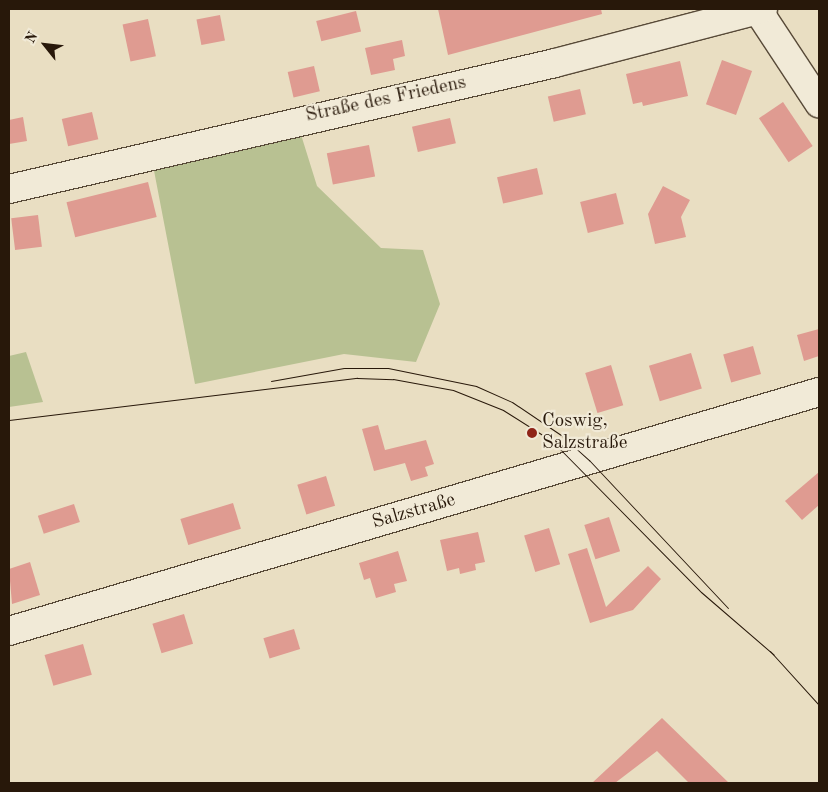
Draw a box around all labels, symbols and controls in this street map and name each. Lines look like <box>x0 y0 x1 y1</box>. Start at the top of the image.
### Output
north arrow <box>20 20 70 70</box>
text: N <box>23 30 41 46</box>
street label: Straße des Friedens <box>304 72 468 128</box>
place label: Coswig, Salzstraße <box>542 411 627 455</box>
marker: Coswig, Salzstraße <box>526 427 538 439</box>
street label: Salzstraße <box>370 489 458 535</box>

